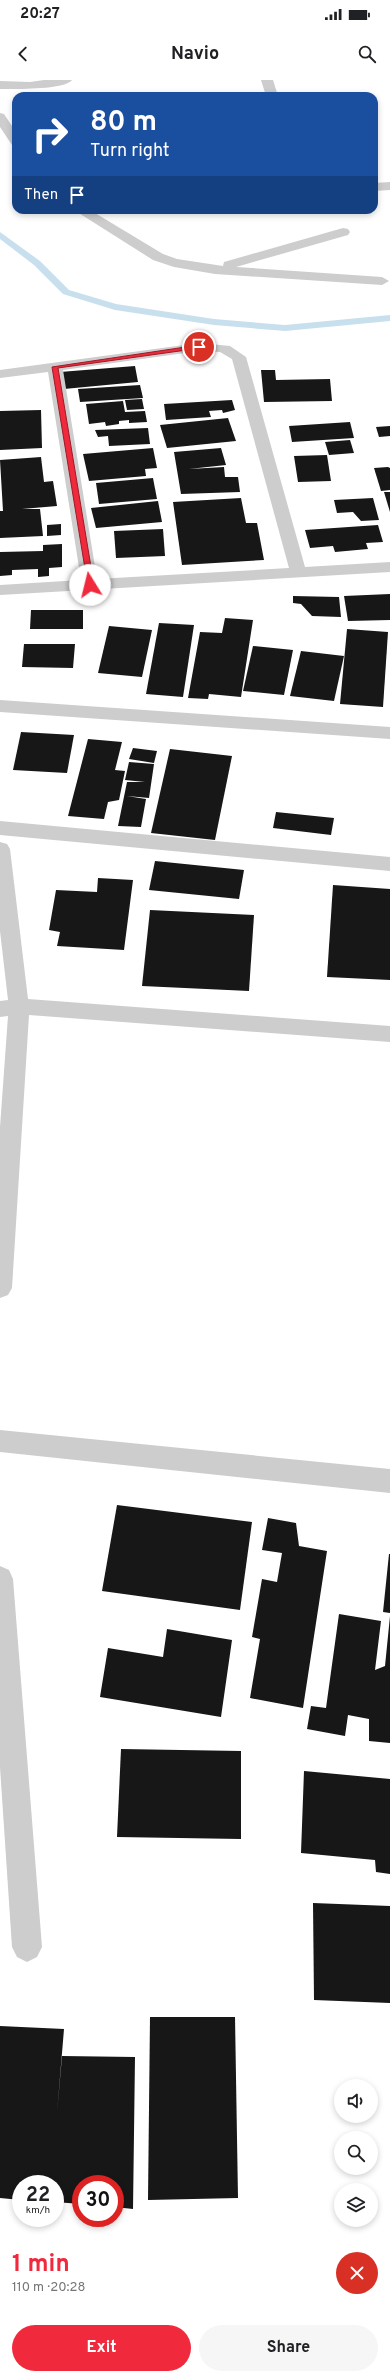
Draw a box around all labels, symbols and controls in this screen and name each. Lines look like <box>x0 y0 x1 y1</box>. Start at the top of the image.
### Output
text: 20:27 <box>20 5 60 24</box>
icon: back <box>12 43 34 65</box>
text: Navio <box>171 43 219 66</box>
icon: search <box>356 43 378 65</box>
text: 80 m <box>90 105 157 141</box>
icon: right <box>24 108 76 160</box>
text: Turn right <box>90 140 170 163</box>
icon: arrive <box>66 184 88 206</box>
text: Then <box>24 186 58 205</box>
pin <box>182 330 216 364</box>
icon: arrive <box>188 336 210 358</box>
position arrow <box>69 564 111 606</box>
map controls <box>334 2079 378 2227</box>
button: sound <box>334 2079 378 2123</box>
button: search <box>334 2131 378 2175</box>
speed limit sign: 30 <box>72 2175 124 2227</box>
text: 22 <box>26 2183 50 2209</box>
button: layers <box>334 2183 378 2227</box>
text: km/h <box>26 2204 50 2217</box>
text: 1 min <box>12 2250 70 2280</box>
button: close <box>336 2252 378 2294</box>
text: 110 m · 20:28 <box>12 2280 85 2296</box>
button: Exit <box>12 2325 191 2371</box>
button: Share <box>199 2325 378 2371</box>

